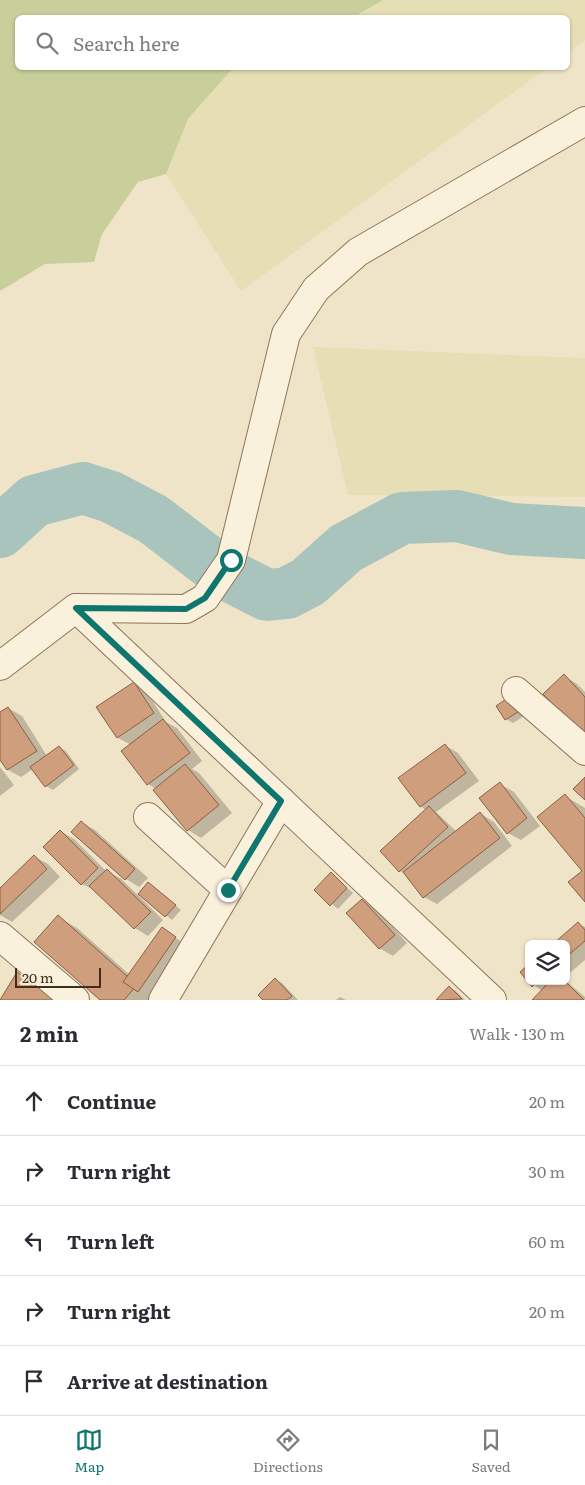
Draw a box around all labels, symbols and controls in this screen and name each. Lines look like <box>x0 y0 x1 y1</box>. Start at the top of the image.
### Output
search box <box>15 15 570 70</box>
icon: search <box>33 29 61 57</box>
text: Search here <box>73 29 180 57</box>
route start <box>220 549 243 572</box>
route end <box>217 879 240 902</box>
map controls <box>525 940 570 985</box>
button: layers <box>525 940 570 985</box>
scale bar <box>15 965 101 988</box>
text: 20 m <box>22 967 54 987</box>
text: 2 min <box>20 1017 79 1048</box>
text: Walk · 130 m <box>469 1021 565 1045</box>
icon: ahead <box>20 1087 48 1115</box>
text: Continue <box>67 1087 156 1115</box>
text: 20 m <box>529 1089 565 1113</box>
icon: right <box>20 1157 48 1185</box>
text: Turn right <box>67 1157 171 1185</box>
text: 30 m <box>528 1159 565 1183</box>
icon: left <box>20 1227 48 1255</box>
text: Turn left <box>67 1227 154 1255</box>
text: 60 m <box>528 1229 565 1253</box>
icon: right <box>20 1297 48 1325</box>
text: Turn right <box>67 1297 171 1325</box>
text: 20 m <box>529 1299 565 1323</box>
icon: arrive <box>20 1367 48 1395</box>
text: Arrive at destination <box>67 1367 268 1395</box>
tab: Map <box>74 1426 104 1476</box>
tab: Directions <box>253 1426 323 1476</box>
tab: Saved <box>472 1426 511 1476</box>

